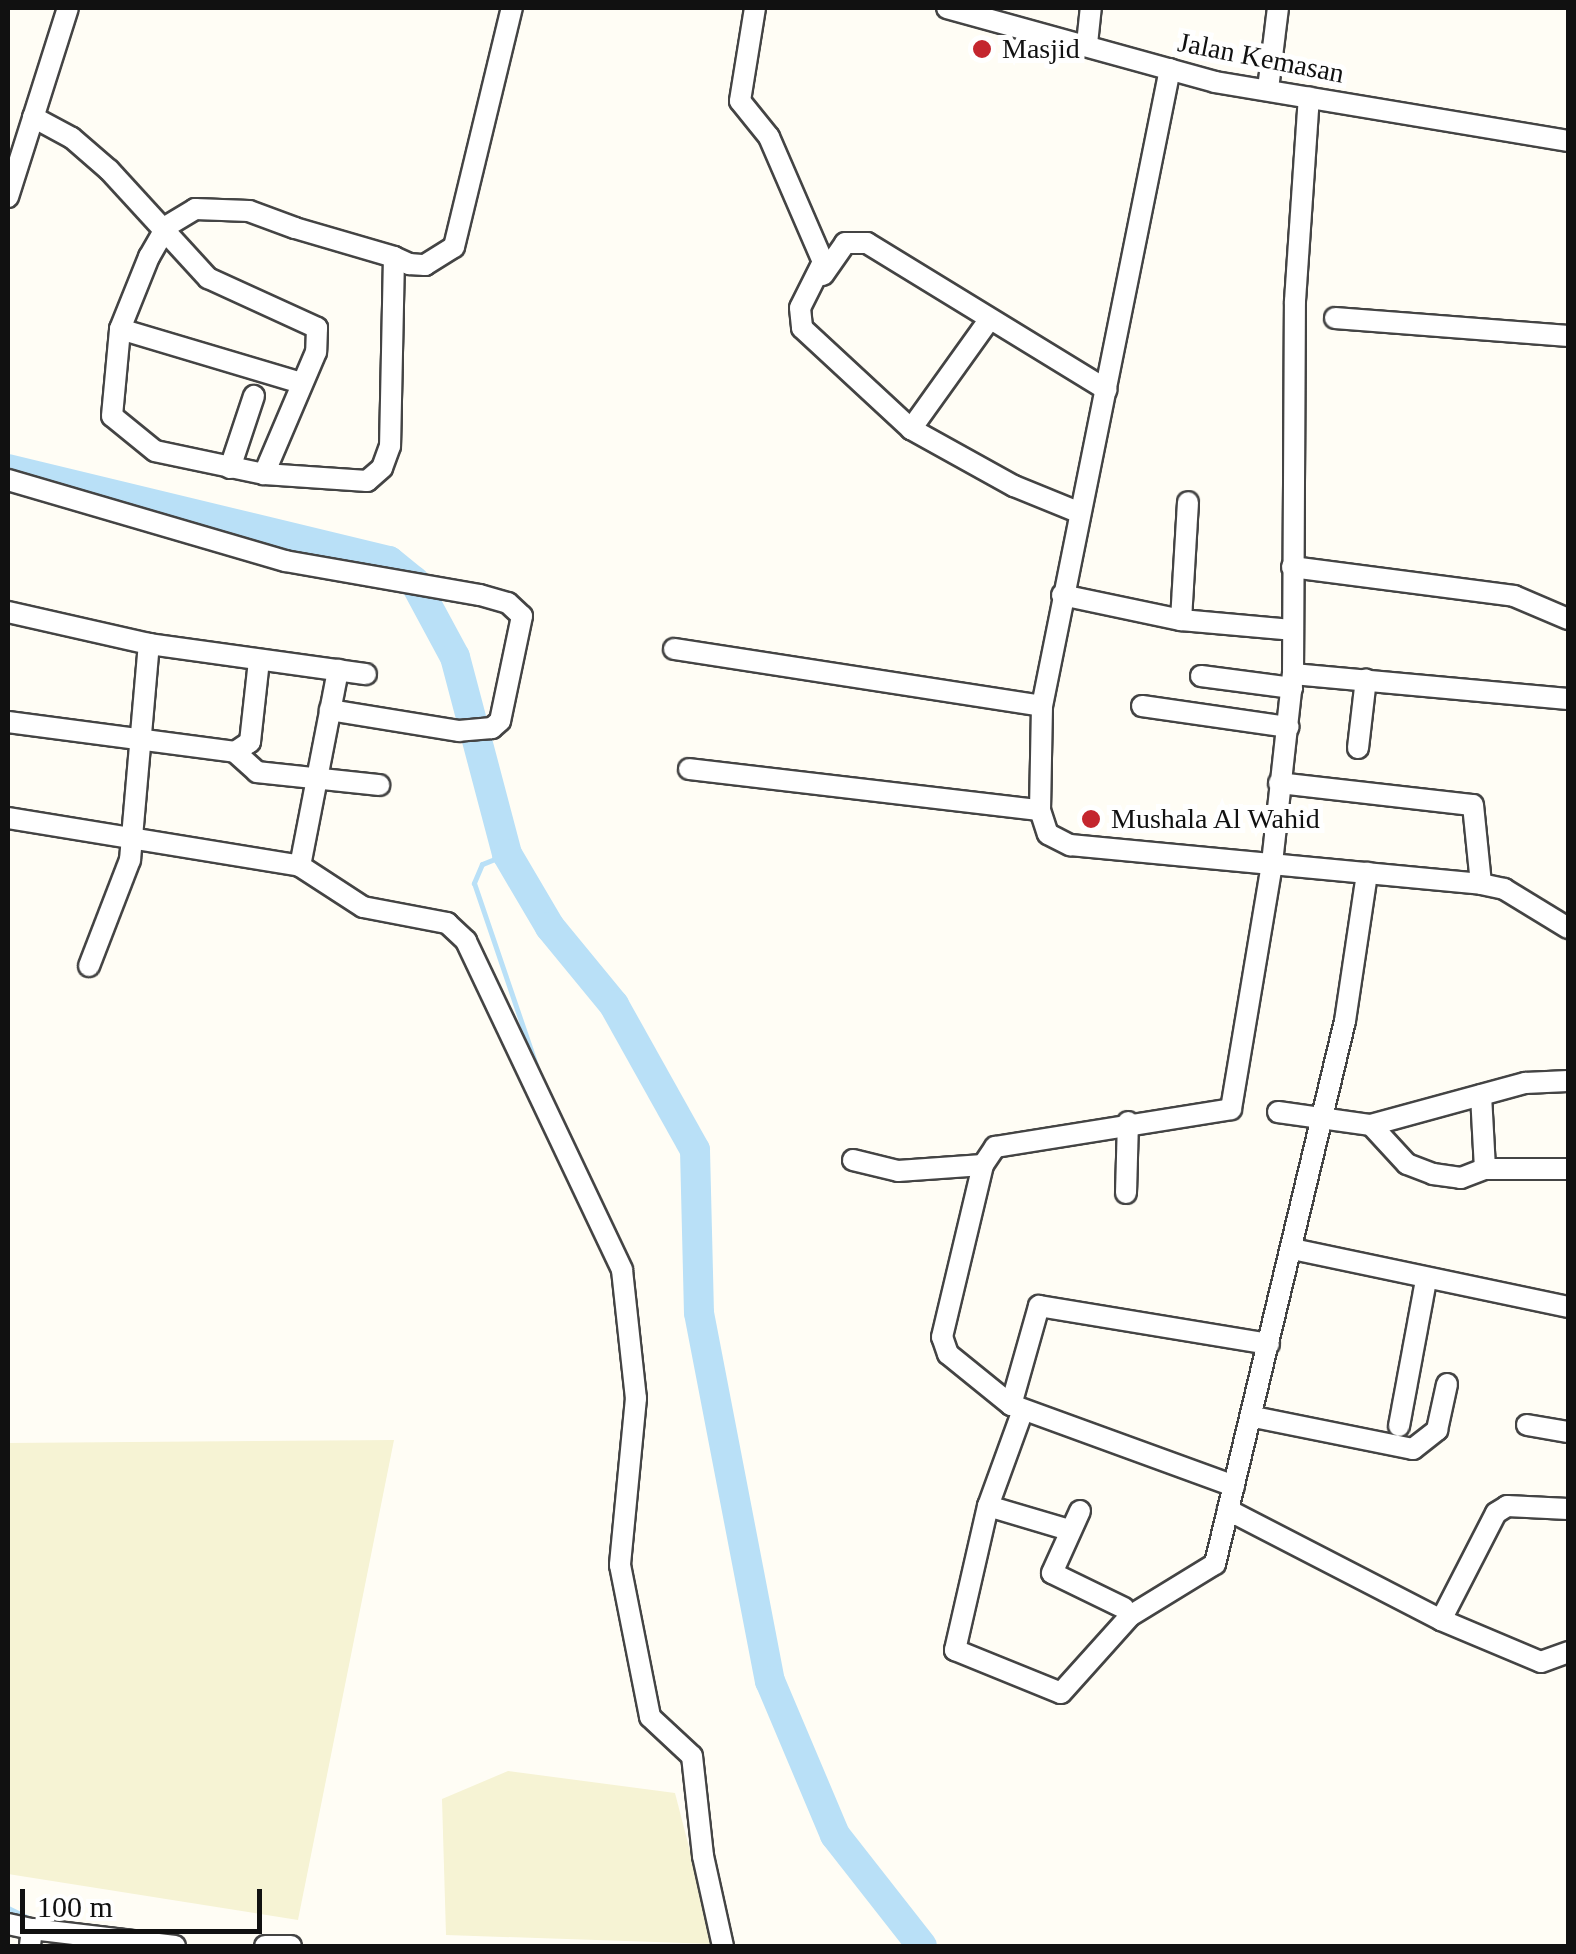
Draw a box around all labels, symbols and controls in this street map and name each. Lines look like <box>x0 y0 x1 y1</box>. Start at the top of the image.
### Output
street label: Jalan Kemasan <box>1175 25 1347 91</box>
place label: Masjid <box>1002 32 1080 66</box>
marker: Masjid <box>971 38 993 60</box>
place label: Mushala Al Wahid <box>1111 802 1322 836</box>
marker: Mushala Al Wahid <box>1080 808 1102 830</box>
scale bar <box>25 1869 268 1931</box>
text: 100 m <box>37 1890 113 1923</box>

